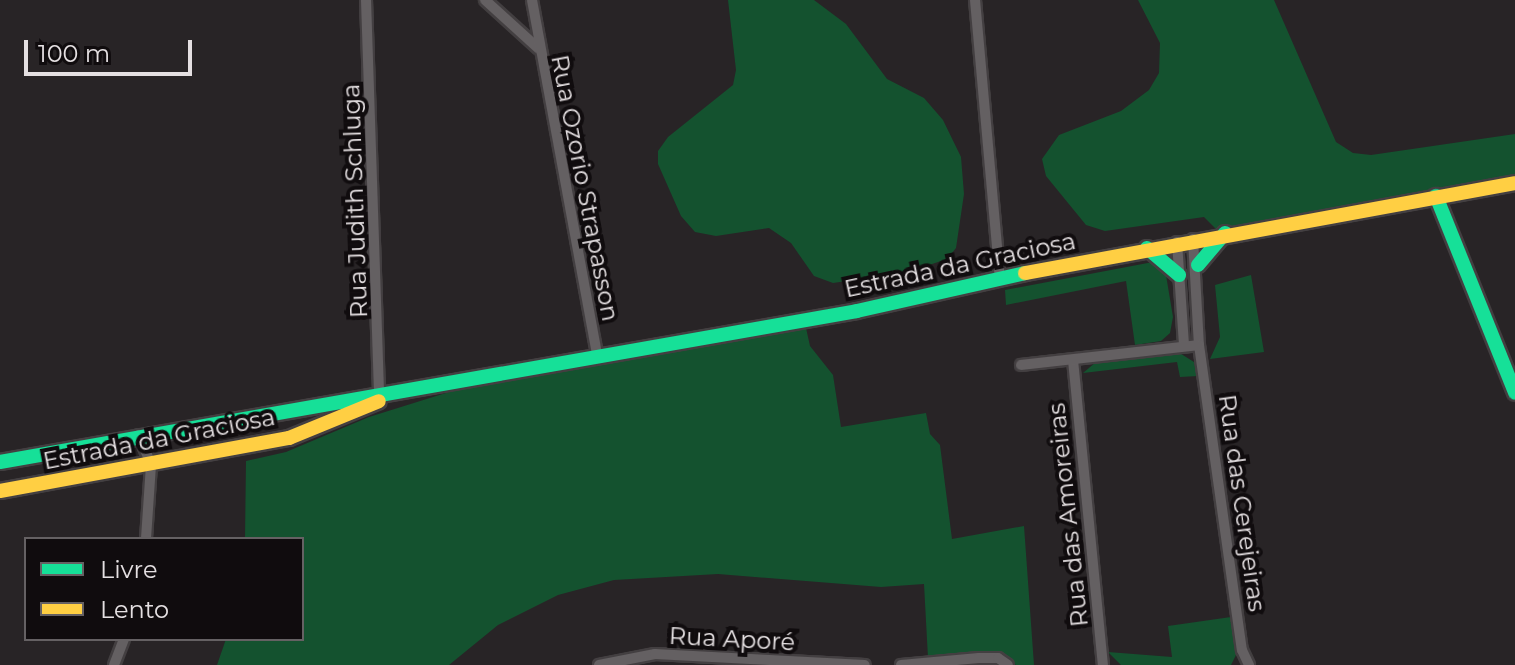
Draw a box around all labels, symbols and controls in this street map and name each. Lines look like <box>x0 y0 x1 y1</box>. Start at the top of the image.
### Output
scale bar <box>28 24 196 74</box>
text: 100 m <box>38 39 110 68</box>
street label: Rua Ozorio Strapasson <box>545 52 625 324</box>
street label: Rua Judith Schluga <box>337 83 373 319</box>
street label: Estrada da Graciosa <box>842 226 1078 304</box>
street label: Rua das Cerejeiras <box>1212 393 1272 613</box>
street label: Estrada da Graciosa <box>41 402 277 476</box>
street label: Rua das Amoreiras <box>1042 402 1094 628</box>
legend <box>24 537 304 641</box>
text: Livre <box>100 555 157 584</box>
text: Lento <box>100 595 169 624</box>
street label: Rua Aporé <box>668 621 796 657</box>

